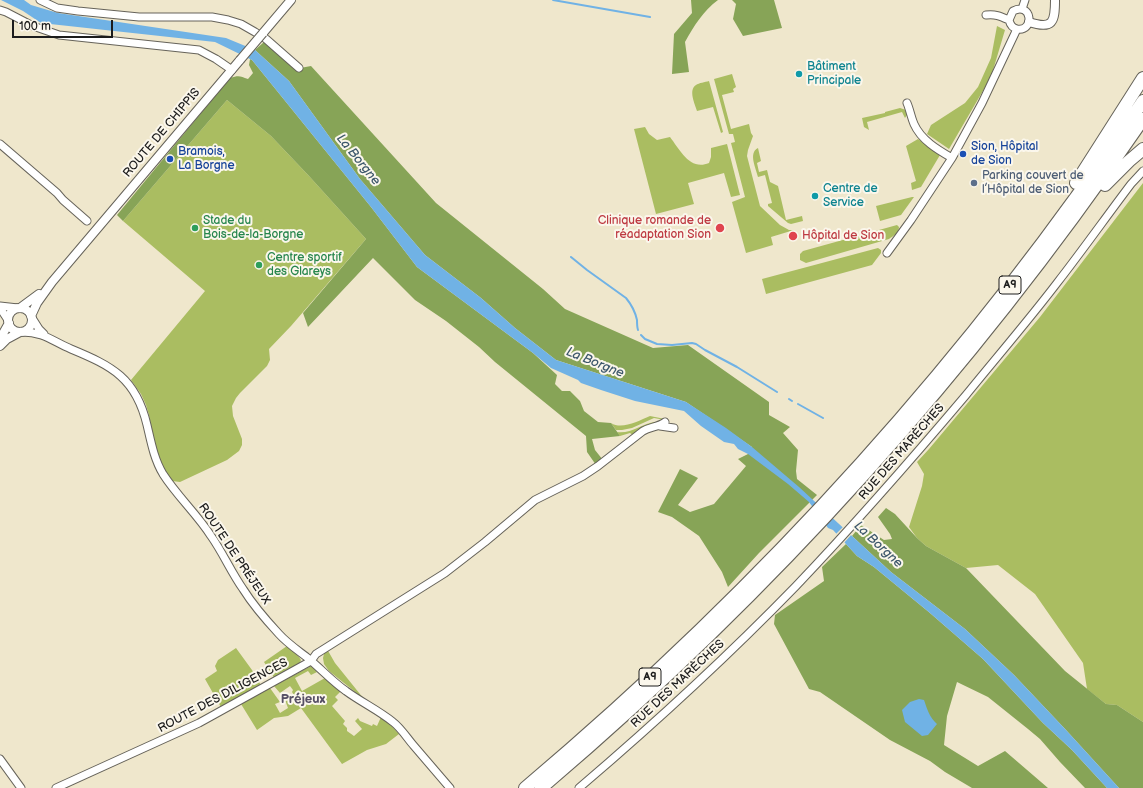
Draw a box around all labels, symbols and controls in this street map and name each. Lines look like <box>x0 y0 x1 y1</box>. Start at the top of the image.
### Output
scale bar <box>14 12 115 38</box>
text: 100 m <box>19 19 51 34</box>
place label: Bâtiment Principale <box>807 60 861 88</box>
marker: Bâtiment Principale <box>794 69 804 79</box>
street label: ROUTE DE CHIPPIS <box>121 86 203 180</box>
water label: La Borgne <box>333 131 383 189</box>
place label: Sion, Hôpital de Sion <box>971 140 1038 168</box>
place label: Bramois, La Borgne <box>178 145 235 173</box>
marker: Sion, Hôpital de Sion <box>958 149 968 159</box>
marker: Bramois, La Borgne <box>165 154 175 164</box>
place label: Parking couvert de l’Hôpital de Sion <box>982 169 1084 197</box>
marker: Parking couvert de l’Hôpital de Sion <box>969 178 979 188</box>
place label: Centre de Service <box>823 182 878 210</box>
marker: Centre de Service <box>810 191 820 201</box>
place label: Stade du Bois-de-la-Borgne <box>203 214 303 242</box>
place label: Clinique romande de réadaptation Sion <box>598 214 711 242</box>
marker: Clinique romande de réadaptation Sion <box>714 222 726 234</box>
marker: Stade du Bois-de-la-Borgne <box>190 223 200 233</box>
place label: Hôpital de Sion <box>802 229 884 243</box>
marker: Hôpital de Sion <box>787 230 799 242</box>
place label: Centre sportif des Glareys <box>267 251 342 279</box>
marker: Centre sportif des Glareys <box>254 260 264 270</box>
road number: A9 <box>999 276 1021 294</box>
water label: La Borgne <box>564 344 626 382</box>
street label: RUE DES MARÈCHES <box>856 401 948 503</box>
street label: ROUTE DE PRÉJEUX <box>195 501 273 607</box>
water label: La Borgne <box>850 518 906 572</box>
street label: RUE DES MARÈCHES <box>628 637 728 731</box>
street label: ROUTE DES DILIGENCES <box>156 656 290 736</box>
road number: A9 <box>639 668 661 686</box>
district label: Préjeux <box>281 692 325 708</box>

